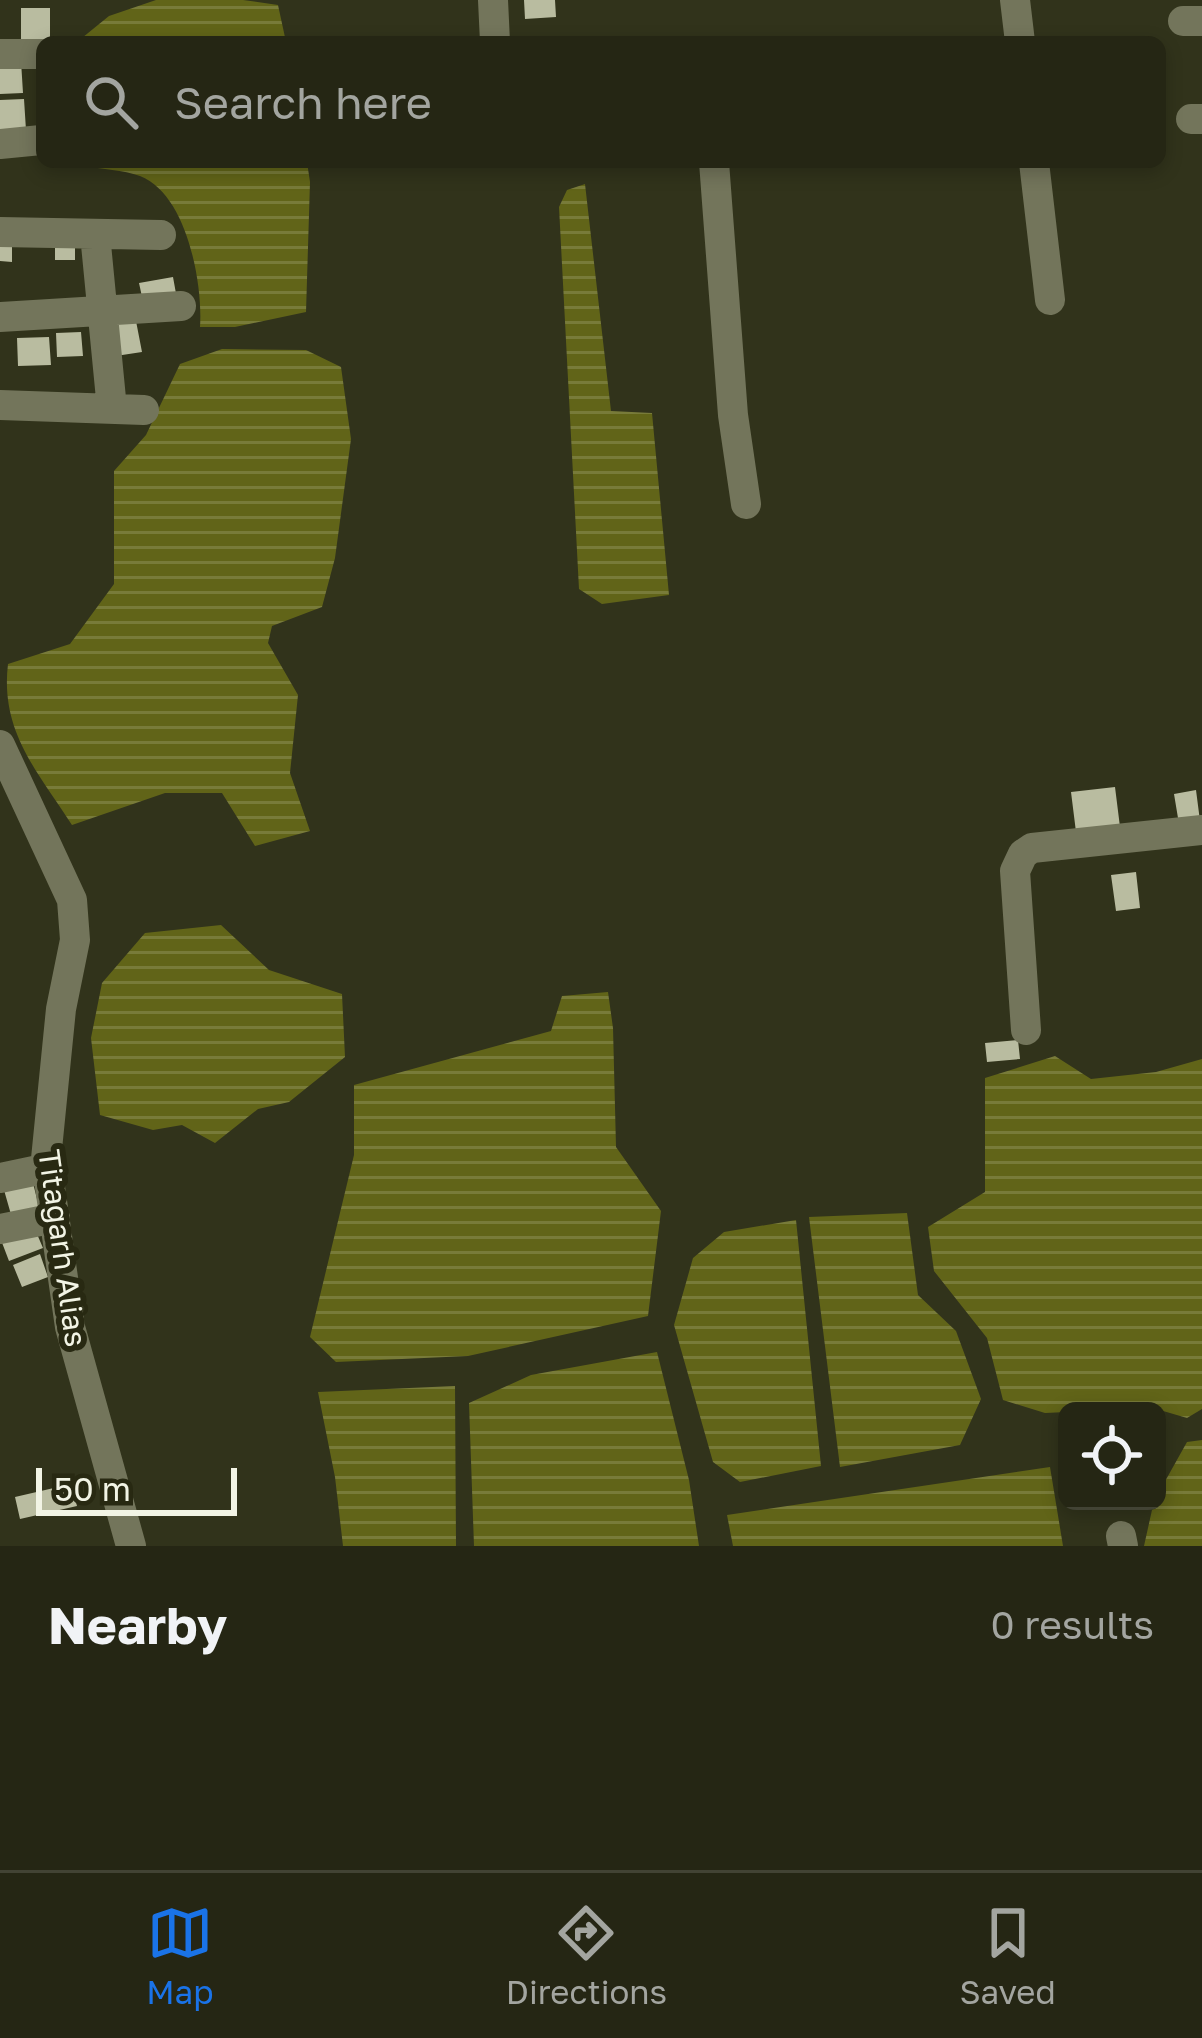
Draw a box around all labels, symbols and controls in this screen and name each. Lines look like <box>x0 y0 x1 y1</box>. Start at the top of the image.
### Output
search box <box>36 36 1166 168</box>
icon: search <box>78 69 144 135</box>
text: Search here <box>174 75 432 129</box>
street label: Titagarh Alias <box>31 1147 95 1349</box>
map controls <box>1058 1402 1166 1510</box>
button: locate <box>1058 1402 1166 1510</box>
scale bar <box>36 1462 237 1515</box>
text: 50 m <box>54 1469 131 1508</box>
text: Nearby <box>48 1594 227 1655</box>
text: 0 results <box>990 1601 1154 1648</box>
tab: Map <box>146 1900 214 2011</box>
tab: Directions <box>506 1900 667 2011</box>
tab: Saved <box>959 1900 1056 2011</box>

